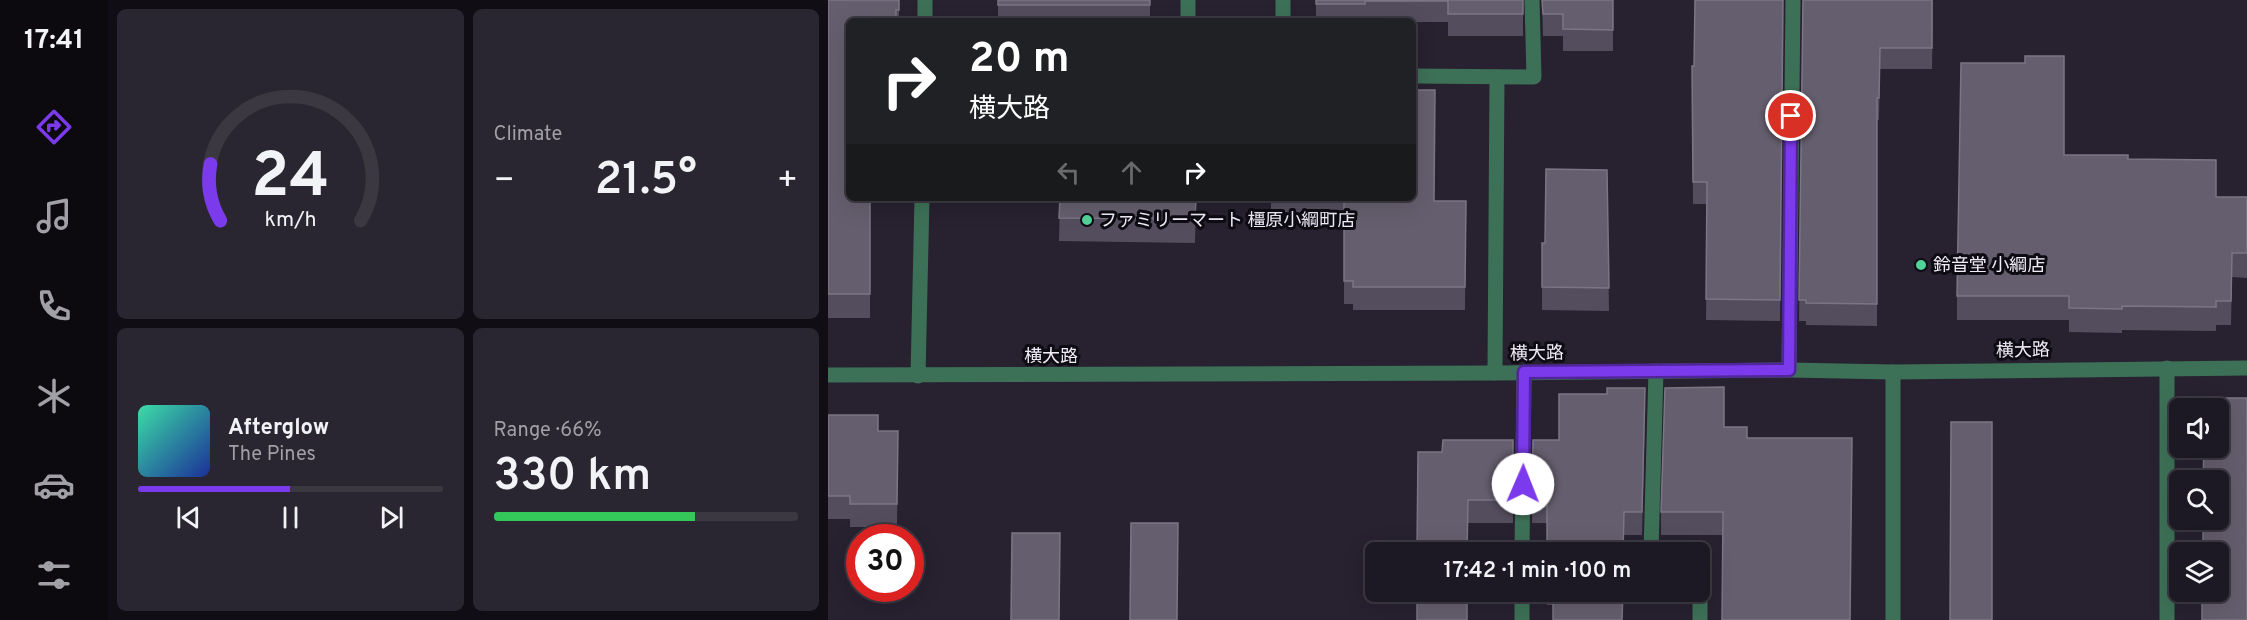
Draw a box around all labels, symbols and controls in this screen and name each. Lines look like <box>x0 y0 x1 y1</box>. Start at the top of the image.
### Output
text: 17:41 <box>24 24 84 58</box>
text: 20 m <box>969 34 1070 87</box>
icon: right <box>870 42 948 120</box>
pin <box>1765 90 1816 141</box>
text: 横大路 <box>969 93 1050 127</box>
icon: arrive <box>1774 99 1807 132</box>
icon: directions <box>33 106 75 148</box>
text: Climate <box>494 122 562 148</box>
text: 24 <box>251 140 329 219</box>
text: 21.5° <box>595 153 697 210</box>
icon: left <box>1052 156 1085 189</box>
icon: ahead <box>1115 156 1148 189</box>
icon: right <box>1178 156 1211 189</box>
text: − <box>494 161 515 203</box>
text: + <box>777 161 798 203</box>
icon: music <box>33 195 75 237</box>
text: km/h <box>264 207 316 234</box>
place label: ファミリーマート 橿原小綱町店 <box>1099 210 1355 233</box>
marker: ファミリーマート 橿原小綱町店 <box>1080 213 1094 227</box>
place label: 鈴音堂 小綱店 <box>1933 255 2045 278</box>
marker: 鈴音堂 小綱店 <box>1914 258 1928 272</box>
icon: phone <box>33 285 75 327</box>
street label: 横大路 <box>1996 340 2050 363</box>
street label: 横大路 <box>1510 343 1564 366</box>
street label: 横大路 <box>1024 346 1078 369</box>
icon: climate <box>33 375 75 417</box>
map controls <box>2169 398 2229 602</box>
button: sound <box>2169 398 2229 458</box>
text: Afterglow <box>228 415 329 442</box>
text: Range · 66% <box>494 418 602 444</box>
text: The Pines <box>228 442 316 468</box>
text: 330 km <box>494 449 651 506</box>
position arrow <box>1491 452 1555 516</box>
icon: car <box>33 464 75 506</box>
button: search <box>2169 470 2229 530</box>
icon: previous <box>172 501 205 534</box>
icon: pause <box>274 501 307 534</box>
icon: next <box>375 501 408 534</box>
speed limit sign: 30 <box>846 524 924 602</box>
button: layers <box>2169 542 2229 602</box>
icon: filters <box>33 554 75 596</box>
text: 17:42 · 1 min · 100 m <box>1444 558 1631 585</box>

